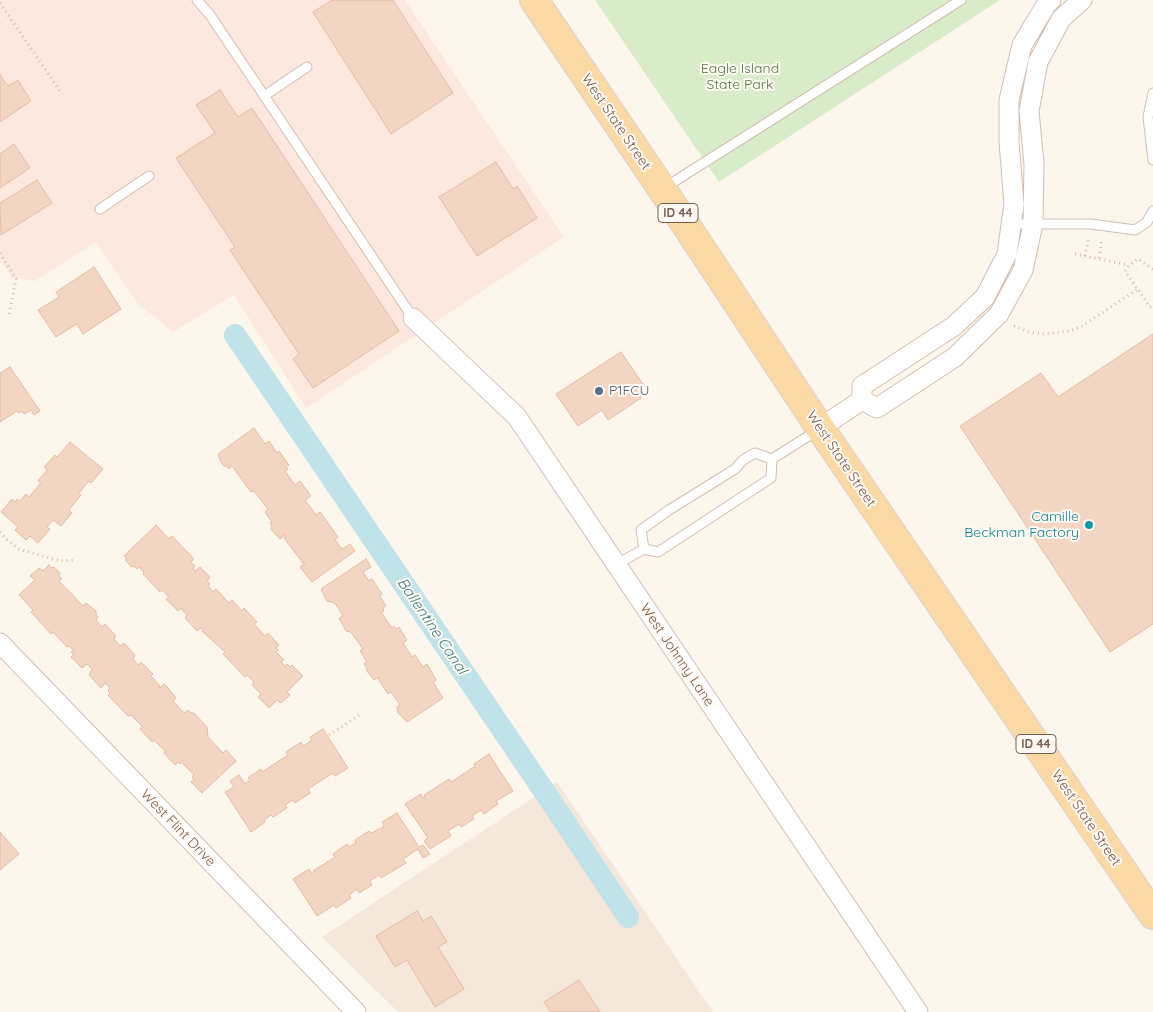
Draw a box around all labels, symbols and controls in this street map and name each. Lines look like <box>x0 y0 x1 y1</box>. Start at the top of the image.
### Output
park label: Eagle Island State Park <box>701 61 779 94</box>
street label: West State Street <box>578 71 654 173</box>
road number: ID 44 <box>658 204 698 222</box>
place label: P1FCU <box>609 383 649 399</box>
marker: P1FCU <box>593 385 605 397</box>
street label: West State Street <box>803 408 879 510</box>
place label: Camille Beckman Factory <box>964 509 1079 542</box>
marker: Camille Beckman Factory <box>1083 519 1095 531</box>
water label: Ballentine Canal <box>393 574 471 678</box>
street label: West Johnny Lane <box>636 600 718 710</box>
road number: ID 44 <box>1016 734 1056 754</box>
street label: West State Street <box>1048 767 1124 869</box>
street label: West Flint Drive <box>137 786 219 870</box>

